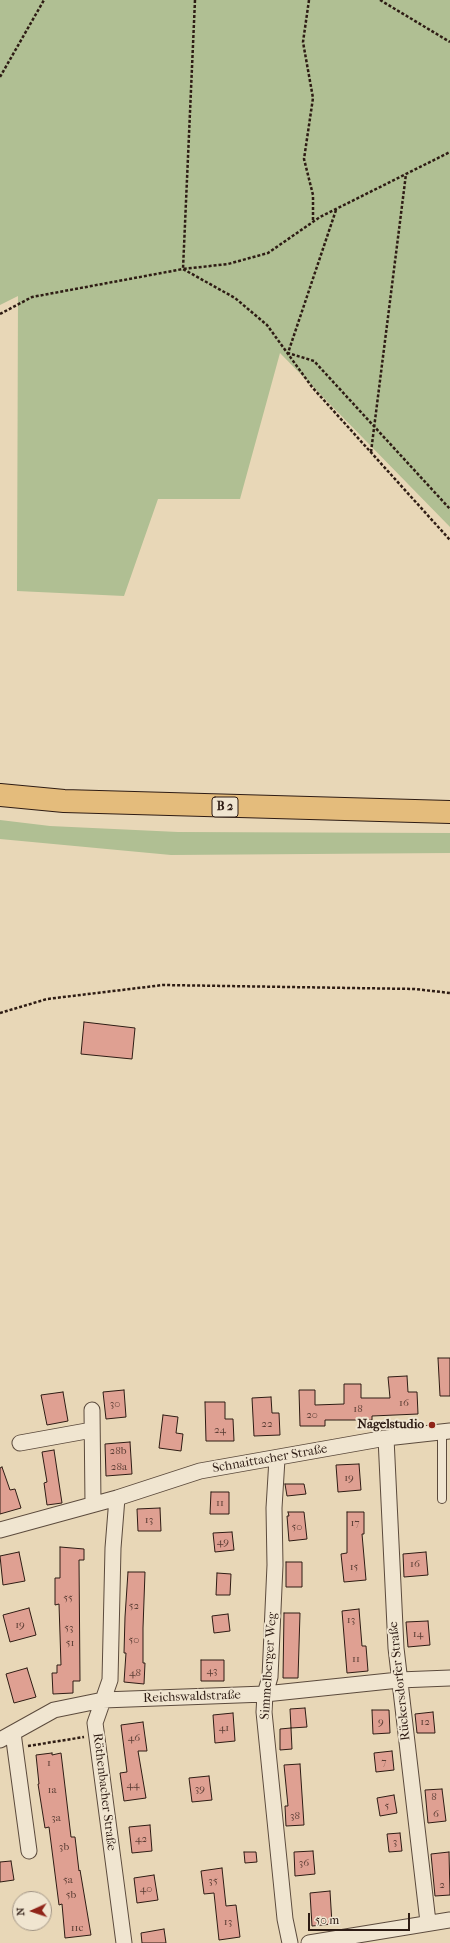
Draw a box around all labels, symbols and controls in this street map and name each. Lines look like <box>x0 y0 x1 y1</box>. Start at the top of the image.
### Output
road number: B 2 <box>212 797 238 817</box>
house number: 16 <box>399 1396 409 1410</box>
house number: 30 <box>110 1397 120 1411</box>
house number: 18 <box>353 1402 363 1416</box>
house number: 20 <box>306 1408 318 1422</box>
house number: 22 <box>261 1417 273 1431</box>
place label: Nagelstudio <box>357 1417 424 1433</box>
marker: Nagelstudio <box>427 1420 437 1430</box>
house number: 24 <box>214 1423 226 1437</box>
street label: Schnaittacher Straße <box>211 1441 329 1477</box>
house number: 28b <box>110 1444 126 1458</box>
house number: 28a <box>111 1460 127 1474</box>
house number: 19 <box>344 1471 354 1485</box>
house number: 11 <box>216 1496 224 1510</box>
house number: 13 <box>145 1513 153 1527</box>
house number: 17 <box>350 1516 360 1530</box>
house number: 50 <box>292 1520 302 1534</box>
house number: 49 <box>217 1535 229 1549</box>
house number: 16 <box>410 1557 420 1571</box>
house number: 15 <box>350 1560 358 1574</box>
house number: 55 <box>63 1591 73 1605</box>
house number: 52 <box>129 1599 139 1613</box>
street label: Simmelberger Weg <box>257 1612 281 1720</box>
house number: 13 <box>347 1613 355 1627</box>
house number: 19 <box>15 1618 25 1632</box>
house number: 53 <box>64 1621 74 1635</box>
street label: Rückersdorfer Straße <box>386 1621 414 1741</box>
house number: 14 <box>413 1627 423 1641</box>
house number: 50 <box>129 1633 139 1647</box>
house number: 51 <box>66 1636 74 1650</box>
house number: 11 <box>352 1652 360 1666</box>
house number: 43 <box>206 1664 218 1678</box>
house number: 48 <box>129 1666 141 1680</box>
street label: Reichswaldstraße <box>143 1687 241 1707</box>
house number: 9 <box>378 1715 384 1729</box>
house number: 12 <box>420 1715 430 1729</box>
house number: 41 <box>219 1721 229 1735</box>
house number: 46 <box>128 1731 140 1745</box>
street label: Röthenbacher Straße <box>89 1732 119 1852</box>
house number: 7 <box>381 1755 387 1769</box>
house number: 1 <box>47 1756 51 1770</box>
house number: 44 <box>126 1778 140 1792</box>
house number: 39 <box>195 1782 205 1796</box>
house number: 1a <box>47 1783 57 1797</box>
house number: 8 <box>431 1790 437 1804</box>
house number: 5 <box>385 1799 389 1813</box>
house number: 6 <box>433 1807 439 1821</box>
house number: 38 <box>290 1809 300 1823</box>
house number: 3a <box>51 1811 61 1825</box>
house number: 42 <box>135 1832 147 1846</box>
house number: 3 <box>393 1835 397 1849</box>
house number: 3b <box>59 1840 69 1854</box>
house number: 36 <box>299 1856 309 1870</box>
house number: 5a <box>63 1873 73 1887</box>
house number: 35 <box>208 1874 218 1888</box>
house number: 2 <box>439 1878 445 1892</box>
house number: 40 <box>140 1882 152 1896</box>
house number: 5b <box>66 1888 76 1902</box>
north arrow <box>12 1891 52 1931</box>
scale bar <box>310 1905 412 1931</box>
text: N <box>14 1907 27 1916</box>
text: 50 m <box>315 1913 339 1927</box>
house number: 13 <box>224 1915 232 1929</box>
house number: 11c <box>71 1921 83 1935</box>

